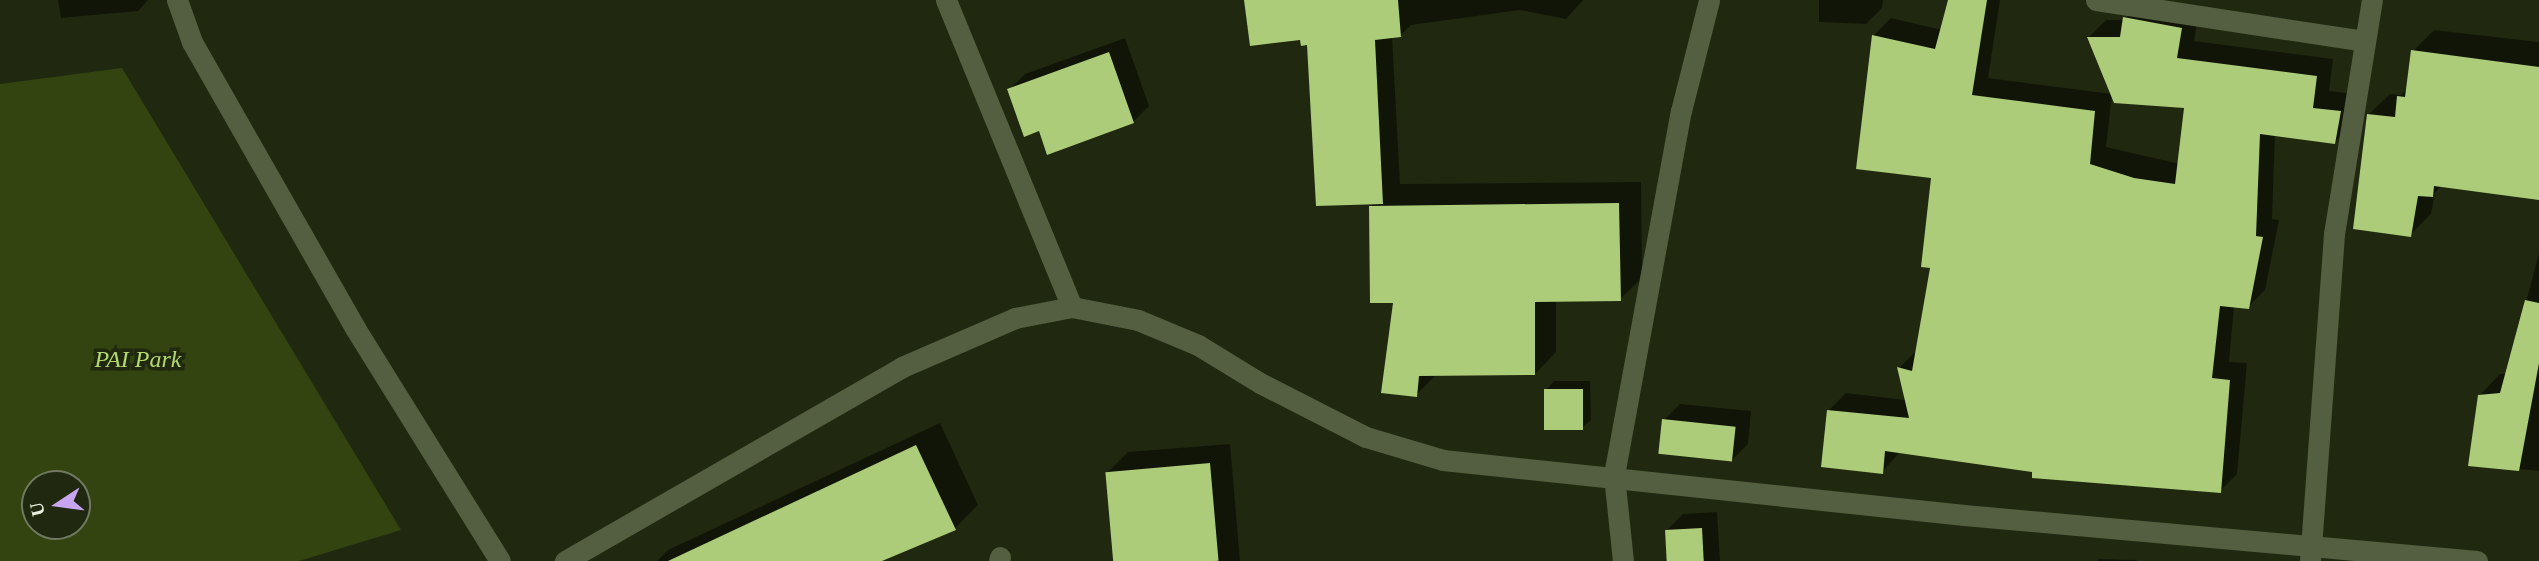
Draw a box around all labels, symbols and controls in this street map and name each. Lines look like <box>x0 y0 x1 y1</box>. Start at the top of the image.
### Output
park label: PAI Park <box>95 346 181 374</box>
north arrow <box>21 470 91 540</box>
text: U <box>25 500 49 518</box>

